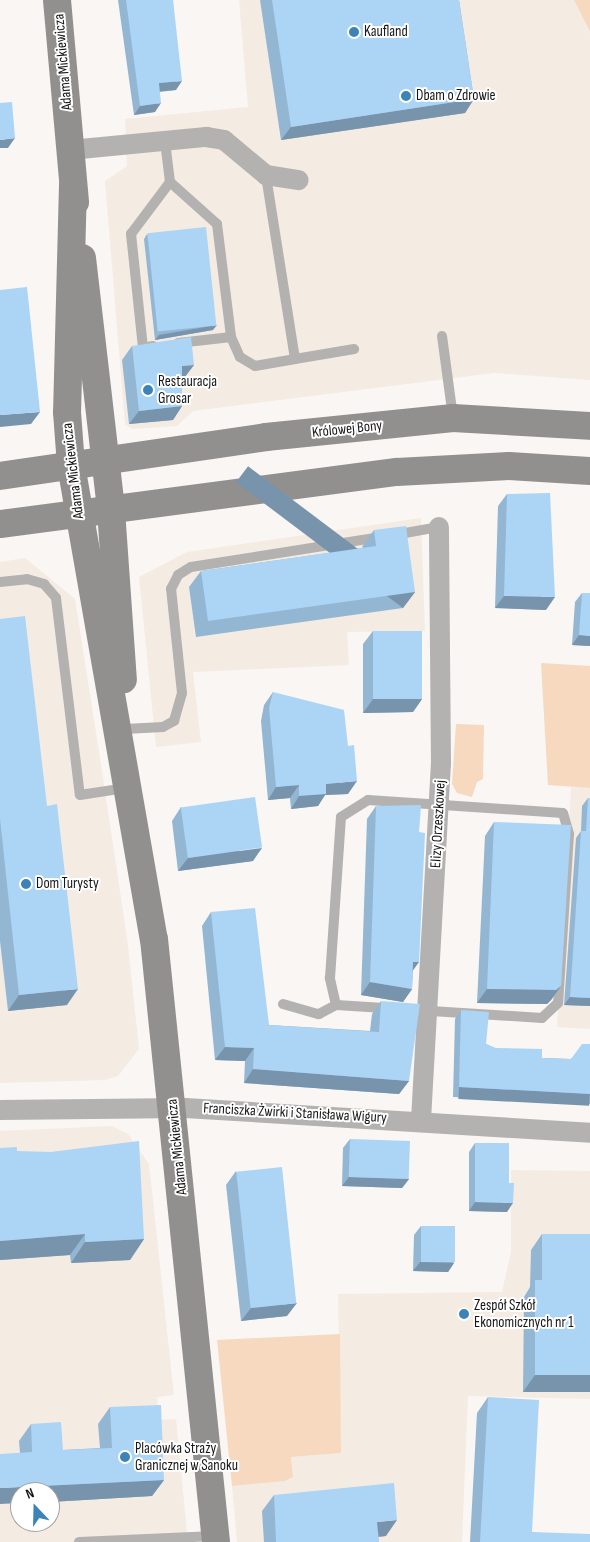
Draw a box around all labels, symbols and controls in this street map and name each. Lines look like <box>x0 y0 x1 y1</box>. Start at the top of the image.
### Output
street label: Adama Mickiewicza <box>50 13 76 111</box>
place label: Kaufland <box>364 23 408 41</box>
marker: Kaufland <box>348 26 360 38</box>
place label: Dbam o Zdrowie <box>416 87 496 105</box>
marker: Dbam o Zdrowie <box>400 90 412 102</box>
place label: Restauracja Grosar <box>158 372 217 407</box>
marker: Restauracja Grosar <box>142 384 154 396</box>
street label: Królowej Bony <box>311 416 383 442</box>
street label: Adama Mickiewicza <box>58 422 88 520</box>
street label: Elizy Orzeszkowej <box>427 780 449 868</box>
place label: Dom Turysty <box>36 875 99 893</box>
marker: Dom Turysty <box>20 878 32 890</box>
street label: Adama Mickiewicza <box>163 1098 191 1196</box>
street label: Franciszka Żwirki i Stanisława Wigury <box>203 1099 387 1127</box>
place label: Zespół Szkół Ekonomicznych nr 1 <box>474 1296 573 1331</box>
marker: Zespół Szkół Ekonomicznych nr 1 <box>458 1308 470 1320</box>
place label: Placówka Straży Granicznej w Sanoku <box>135 1439 238 1474</box>
marker: Placówka Straży Granicznej w Sanoku <box>119 1451 131 1463</box>
north arrow <box>10 1482 60 1532</box>
text: N <box>23 1484 36 1503</box>

